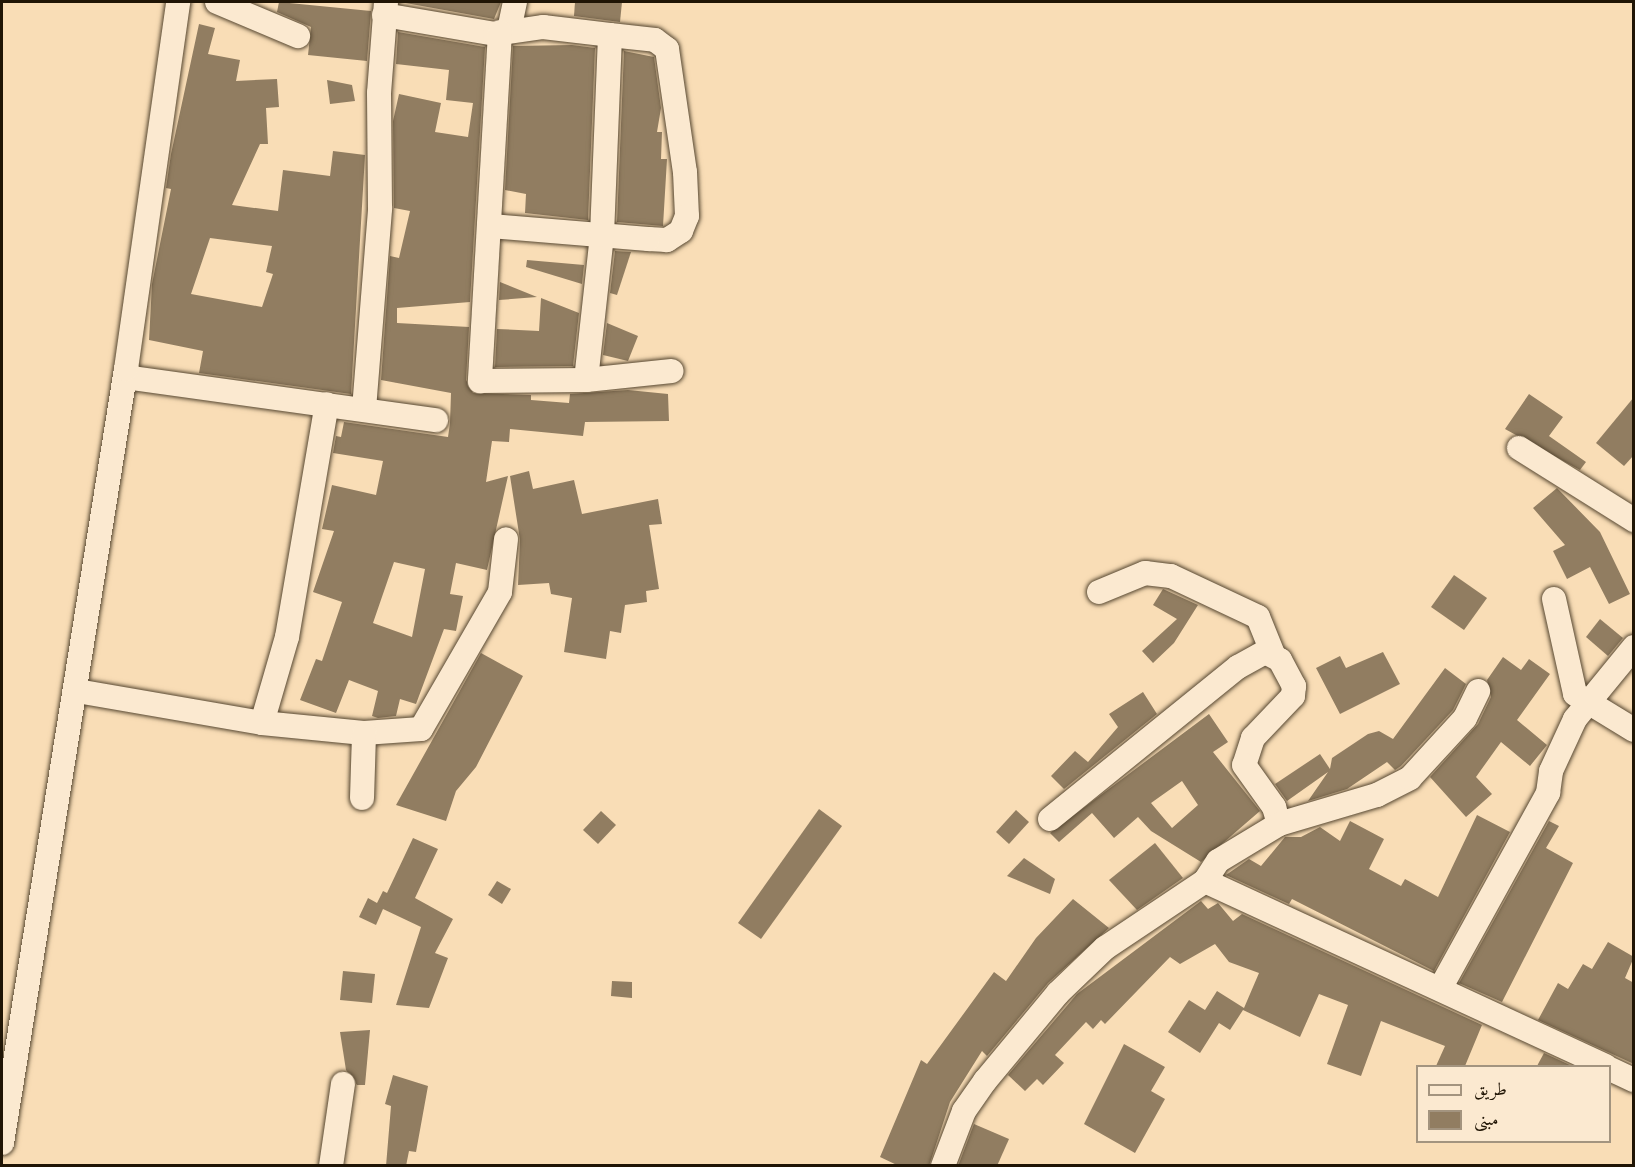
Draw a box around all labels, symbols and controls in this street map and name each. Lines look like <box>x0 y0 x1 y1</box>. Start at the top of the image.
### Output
legend <box>1416 1065 1611 1143</box>
text: طريق <box>1474 1078 1507 1103</box>
text: مبنى <box>1474 1108 1499 1133</box>

